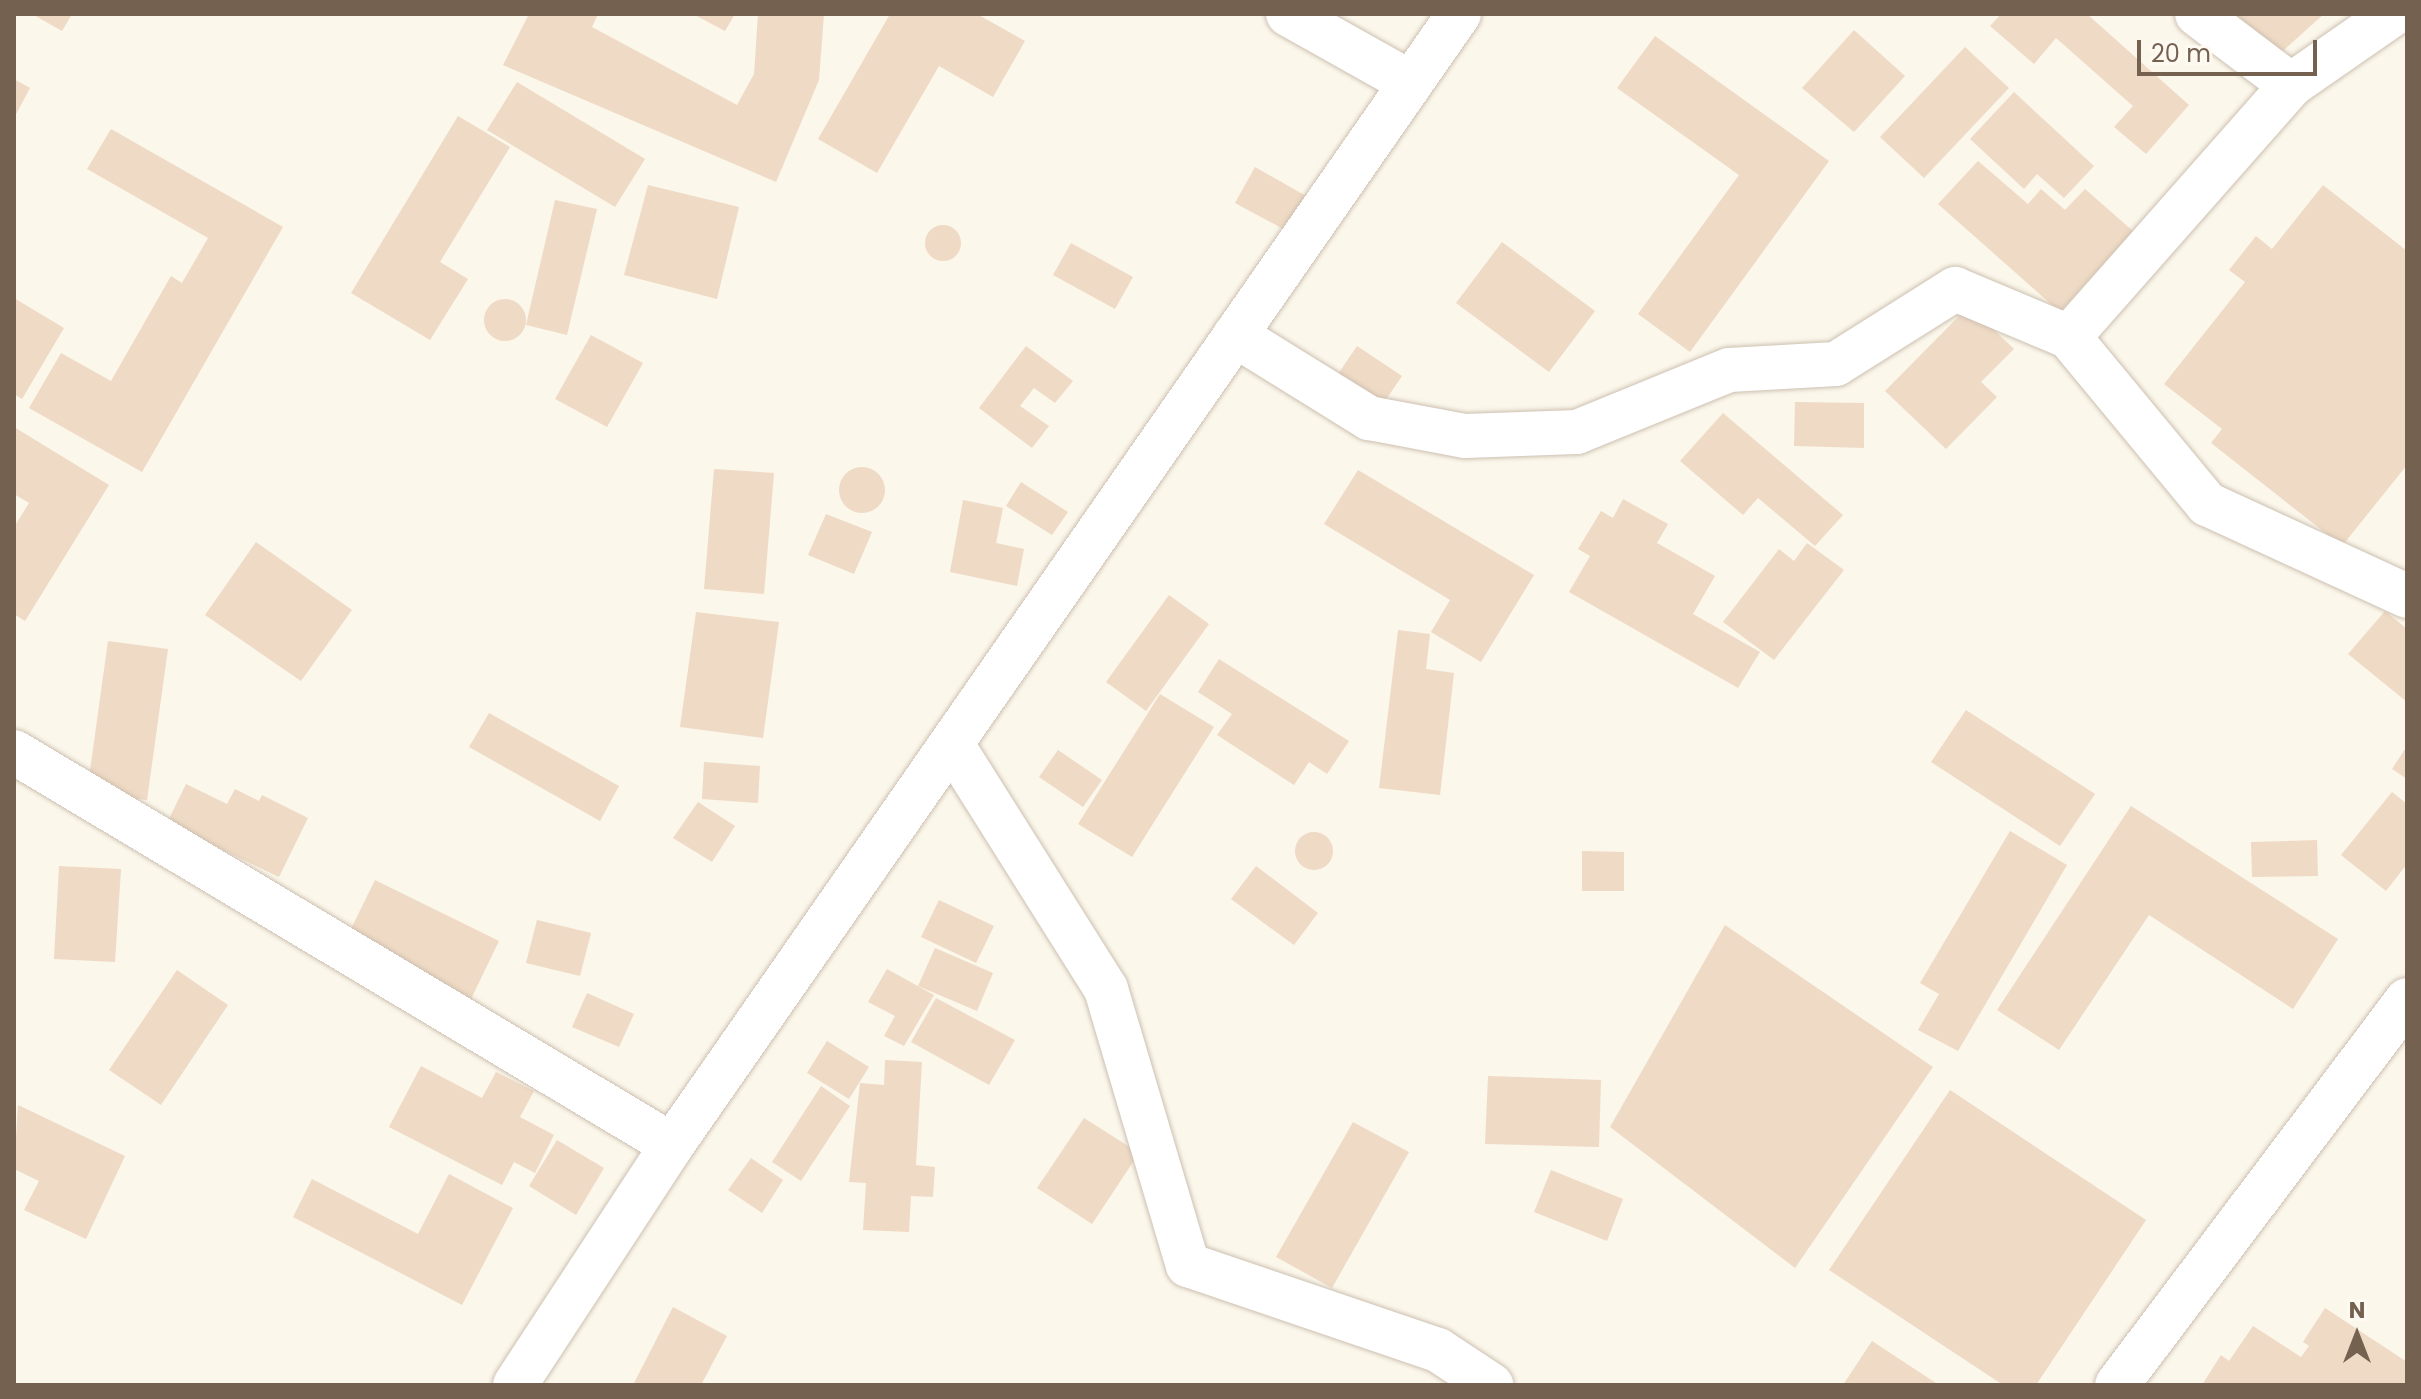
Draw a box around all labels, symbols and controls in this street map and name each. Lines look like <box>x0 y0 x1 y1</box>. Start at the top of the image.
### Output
scale bar <box>2141 24 2321 74</box>
text: 20 m <box>2151 37 2211 70</box>
north arrow <box>2317 1295 2397 1375</box>
text: N <box>2349 1295 2365 1326</box>

